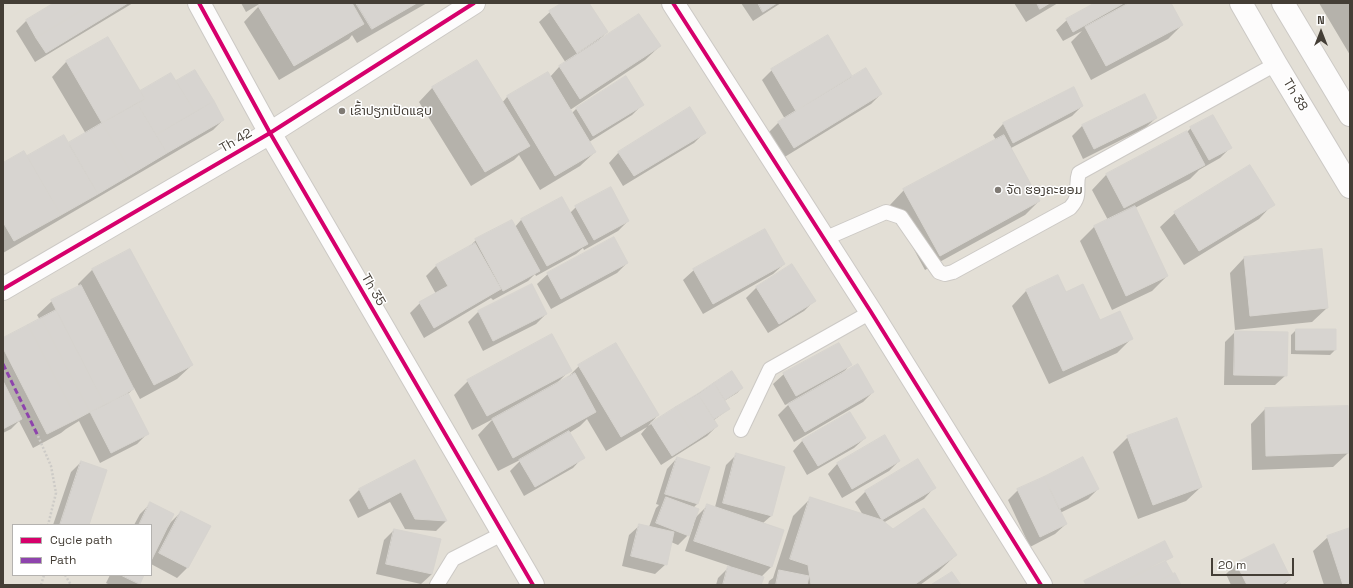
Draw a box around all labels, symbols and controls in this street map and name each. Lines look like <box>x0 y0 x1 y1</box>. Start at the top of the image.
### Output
north arrow <box>1301 12 1341 52</box>
text: N <box>1317 13 1325 27</box>
street label: Th 38 <box>1279 76 1311 114</box>
place label: ເຂົ້າປຽກເປັດແຊບ <box>350 103 432 119</box>
marker: ເຂົ້າປຽກເປັດແຊບ <box>337 106 347 116</box>
street label: Th 42 <box>217 126 255 156</box>
place label: ຈັດ ຮອງຄະຍອມ <box>1006 182 1083 198</box>
marker: ຈັດ ຮອງຄະຍອມ <box>993 185 1003 195</box>
street label: Th 35 <box>358 271 388 309</box>
legend <box>12 524 152 576</box>
text: Cycle path <box>50 532 112 548</box>
scale bar <box>1213 550 1296 576</box>
text: Path <box>50 552 76 568</box>
text: 20 m <box>1218 557 1246 573</box>

